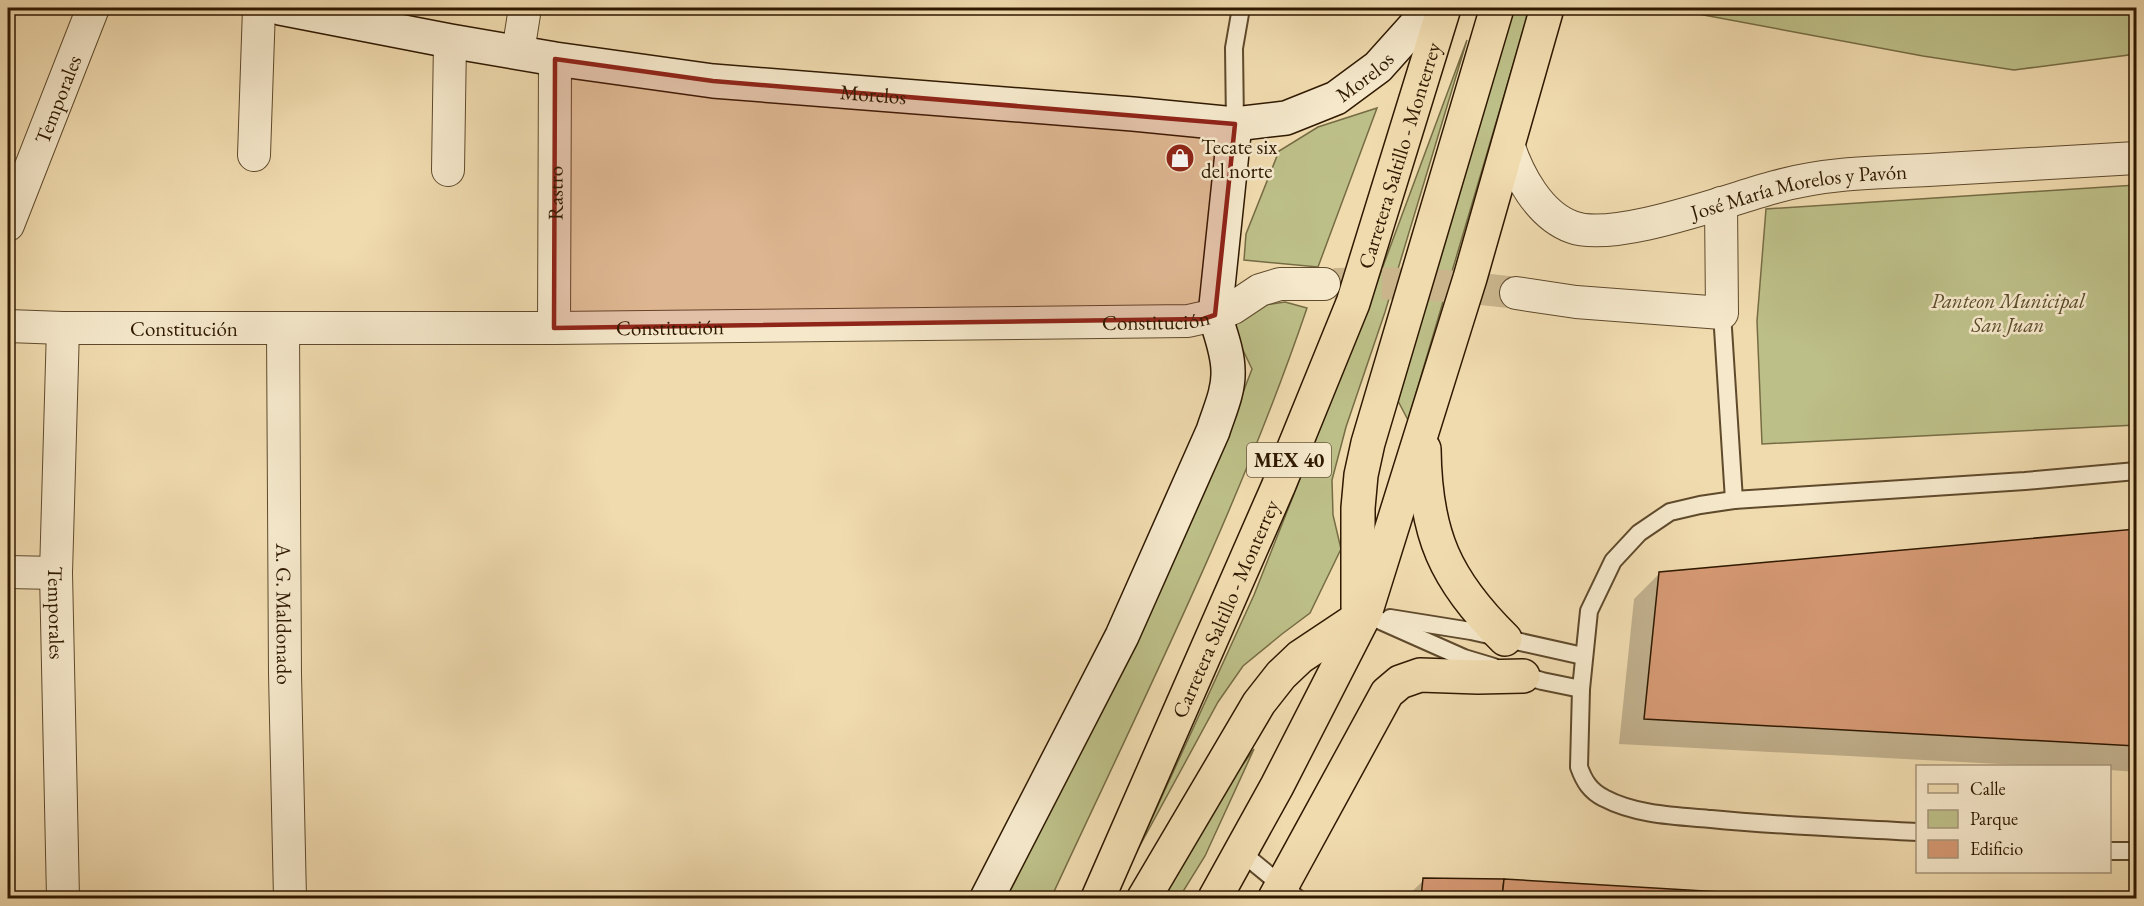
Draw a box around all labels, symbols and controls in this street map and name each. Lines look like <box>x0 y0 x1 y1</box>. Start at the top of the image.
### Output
street label: Carretera Saltillo - Monterrey <box>1351 38 1446 272</box>
street label: Morelos <box>1330 45 1399 107</box>
street label: Temporales <box>28 51 87 148</box>
street label: Morelos <box>839 78 908 110</box>
place label: Tecate six del norte <box>1201 133 1277 184</box>
shop icon: Tecate six del norte <box>1164 142 1196 174</box>
street label: José María Morelos y Pavón <box>1685 157 1908 226</box>
street label: Rastro <box>541 166 568 220</box>
park label: Panteon Municipal San Juan <box>1931 287 2086 338</box>
street label: Constitución <box>1102 303 1212 335</box>
street label: Constitución <box>616 313 724 341</box>
street label: Constitución <box>130 315 238 342</box>
road number: MEX 40 <box>1247 443 1331 477</box>
street label: Carretera Saltillo - Monterrey <box>1165 494 1285 722</box>
street label: A. G. Maldonado <box>271 542 299 685</box>
street label: Temporales <box>42 566 71 660</box>
legend <box>1916 765 2111 873</box>
text: Calle <box>1970 777 2006 800</box>
text: Parque <box>1970 807 2018 830</box>
text: Edificio <box>1970 837 2023 860</box>

